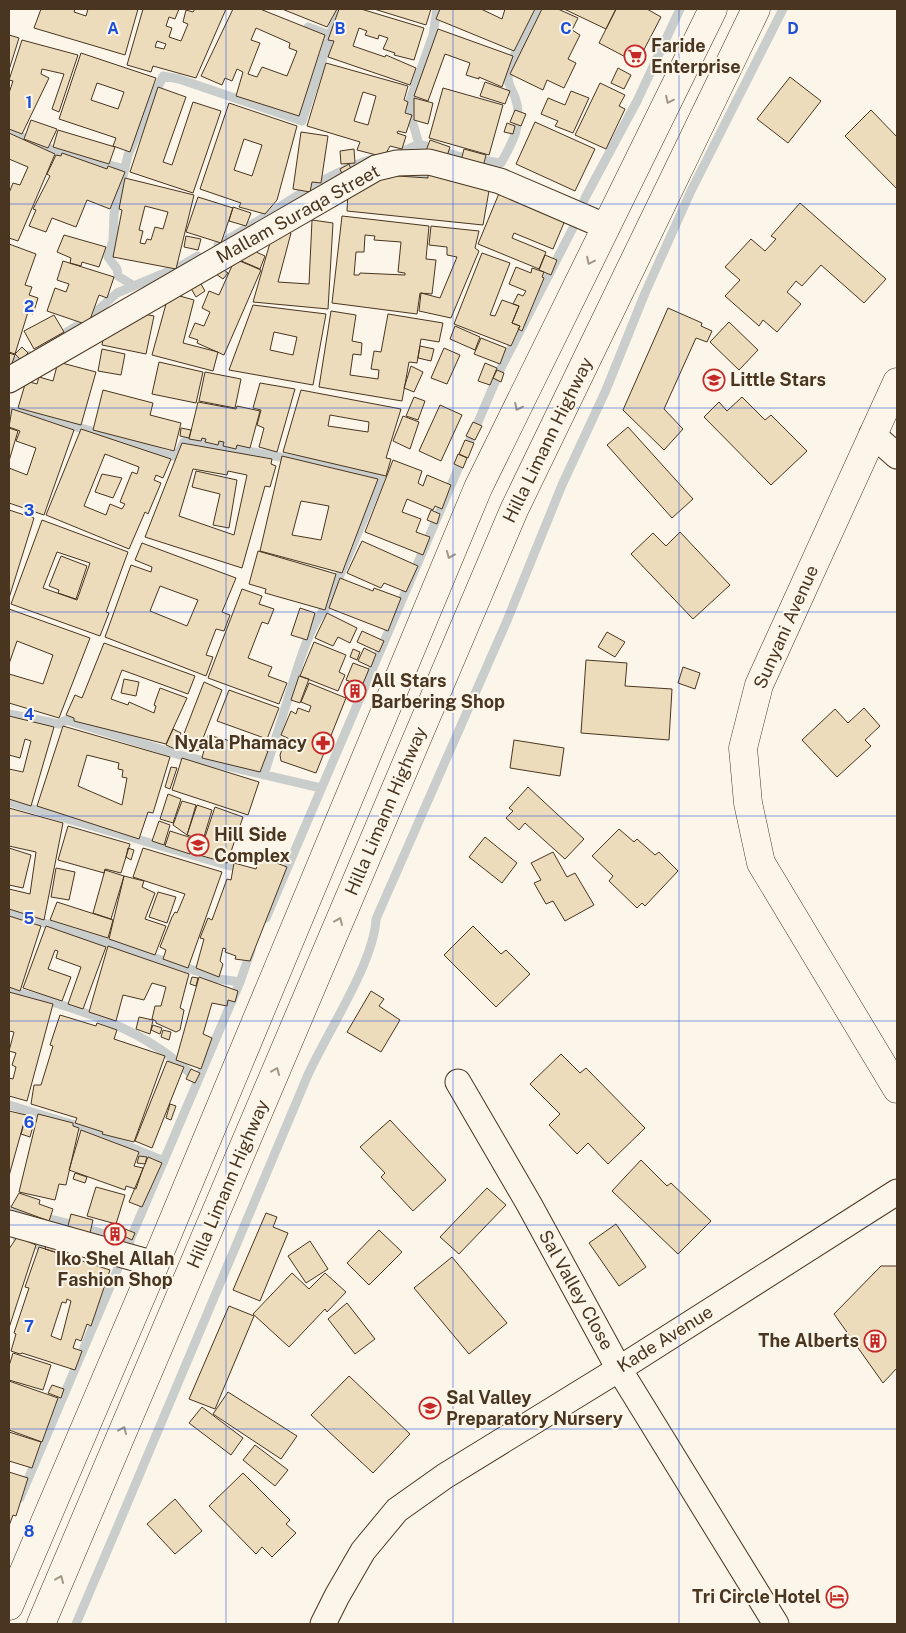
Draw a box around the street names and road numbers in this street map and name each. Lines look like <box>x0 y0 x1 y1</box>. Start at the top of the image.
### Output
street label: Mallam Suraqa Street <box>213 160 383 267</box>
street label: Hilla Limann Highway <box>498 353 597 526</box>
street label: Sunyani Avenue <box>749 562 822 692</box>
street label: Hilla Limann Highway <box>340 723 431 898</box>
street label: Hilla Limann Highway <box>182 1096 273 1271</box>
street label: Sal Valley Close <box>535 1226 618 1353</box>
street label: Kade Avenue <box>613 1301 717 1376</box>

